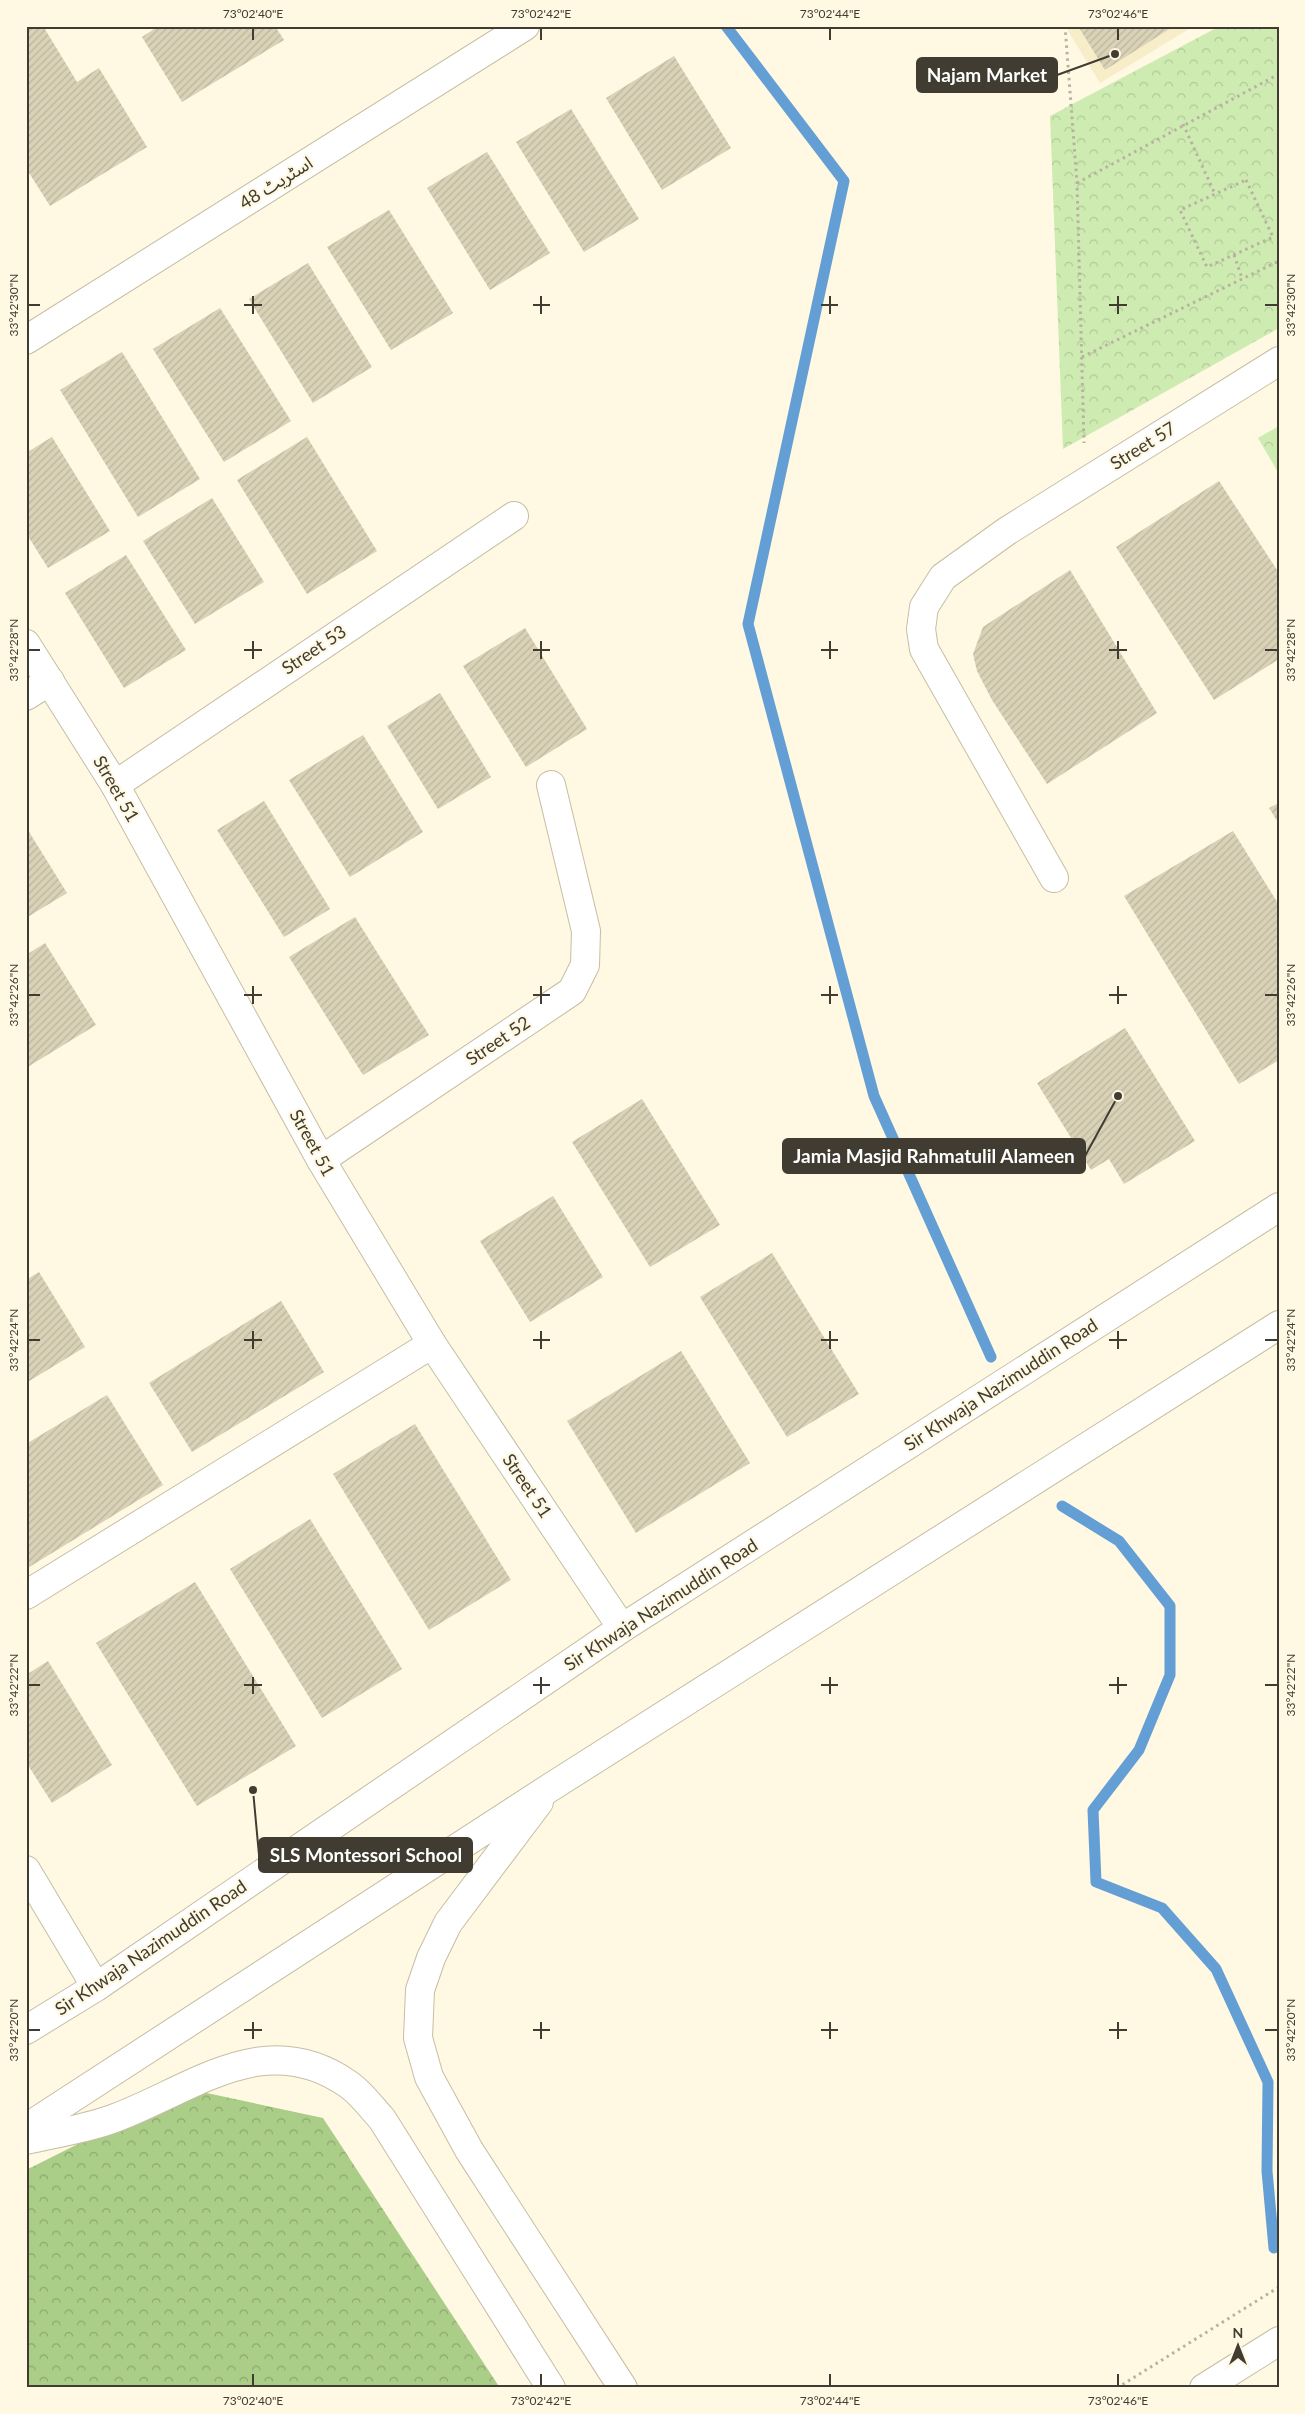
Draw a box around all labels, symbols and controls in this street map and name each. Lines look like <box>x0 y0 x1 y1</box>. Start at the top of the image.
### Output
text: 73°02'40"E <box>223 6 283 21</box>
text: 73°02'42"E <box>511 6 571 21</box>
text: 73°02'44"E <box>800 6 860 21</box>
text: 73°02'46"E <box>1088 6 1148 21</box>
callout: Najam Market <box>917 58 1057 92</box>
text: Najam Market <box>927 63 1047 86</box>
street label: اسٹریٹ 48 <box>235 151 317 214</box>
text: 33°42'30"N <box>6 274 21 336</box>
text: 33°42'30"N <box>1283 274 1298 336</box>
street label: Street 57 <box>1106 417 1179 474</box>
text: 33°42'28"N <box>6 619 21 681</box>
text: 33°42'28"N <box>1283 619 1298 681</box>
street label: Street 53 <box>277 620 350 679</box>
street label: Street 51 <box>89 751 145 826</box>
text: 33°42'26"N <box>6 964 21 1026</box>
text: 33°42'26"N <box>1283 964 1298 1026</box>
street label: Street 52 <box>461 1011 534 1070</box>
street label: Street 51 <box>286 1105 340 1180</box>
callout: Jamia Masjid Rahmatulil Alameen <box>783 1139 1085 1173</box>
text: Jamia Masjid Rahmatulil Alameen <box>793 1144 1075 1167</box>
text: 33°42'24"N <box>6 1309 21 1371</box>
text: 33°42'24"N <box>1283 1309 1298 1371</box>
street label: Sir Khwaja Nazimuddin Road <box>900 1313 1101 1455</box>
street label: Street 51 <box>498 1449 557 1522</box>
street label: Sir Khwaja Nazimuddin Road <box>560 1533 761 1675</box>
text: 33°42'22"N <box>6 1654 21 1716</box>
text: 33°42'22"N <box>1283 1654 1298 1716</box>
callout: SLS Montessori School <box>259 1838 472 1872</box>
text: SLS Montessori School <box>270 1843 462 1866</box>
street label: Sir Khwaja Nazimuddin Road <box>50 1875 250 2020</box>
text: 33°42'20"N <box>6 1999 21 2061</box>
text: 33°42'20"N <box>1283 1999 1298 2061</box>
north arrow <box>1212 2322 1262 2372</box>
text: N <box>1233 2324 1243 2341</box>
text: 73°02'40"E <box>223 2393 283 2408</box>
text: 73°02'42"E <box>511 2393 571 2408</box>
text: 73°02'44"E <box>800 2393 860 2408</box>
text: 73°02'46"E <box>1088 2393 1148 2408</box>

